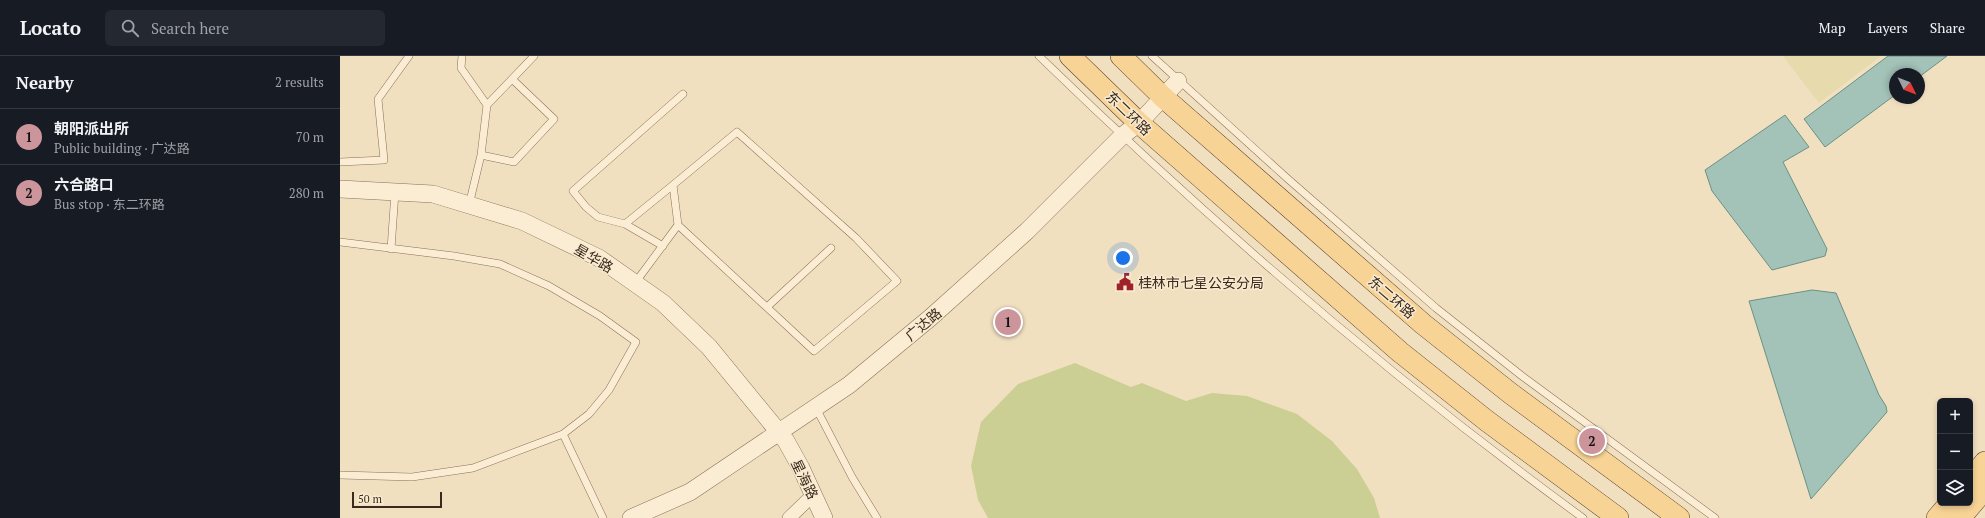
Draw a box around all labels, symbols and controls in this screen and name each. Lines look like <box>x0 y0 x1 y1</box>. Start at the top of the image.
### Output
search box <box>105 10 385 46</box>
text: Locato <box>20 15 81 40</box>
icon: search <box>119 17 141 39</box>
text: Search here <box>151 18 229 38</box>
text: Map <box>1819 18 1846 37</box>
text: Layers <box>1868 18 1908 37</box>
text: Share <box>1930 18 1965 37</box>
north arrow <box>1889 68 1925 104</box>
text: Nearby <box>16 71 74 94</box>
text: 2 results <box>275 73 324 91</box>
street label: 东二环路 <box>1102 87 1156 139</box>
text: 朝阳派出所 <box>54 118 129 138</box>
text: 1 <box>25 128 33 146</box>
text: 70 m <box>296 128 324 146</box>
text: Public building · 广达路 <box>54 139 190 157</box>
text: 六合路口 <box>54 174 114 194</box>
text: 2 <box>25 184 33 202</box>
text: 280 m <box>289 184 324 202</box>
text: Bus stop · 东二环路 <box>54 195 165 213</box>
street label: 星华路 <box>571 239 617 277</box>
your location <box>1113 248 1133 268</box>
street label: 东二环路 <box>1365 271 1419 323</box>
public building icon: 桂林市七星公安分局 <box>1115 272 1135 292</box>
place label: 桂林市七星公安分局 <box>1138 273 1264 292</box>
street label: 广达路 <box>901 303 945 345</box>
pin: 1 <box>995 307 1021 337</box>
map controls <box>1937 398 1973 506</box>
button: + <box>1937 398 1973 434</box>
pin: 2 <box>1579 426 1605 456</box>
button: − <box>1937 434 1973 470</box>
street label: 星海路 <box>787 456 823 502</box>
button: layers <box>1937 470 1973 506</box>
scale bar <box>352 490 442 509</box>
text: 50 m <box>358 492 382 506</box>

